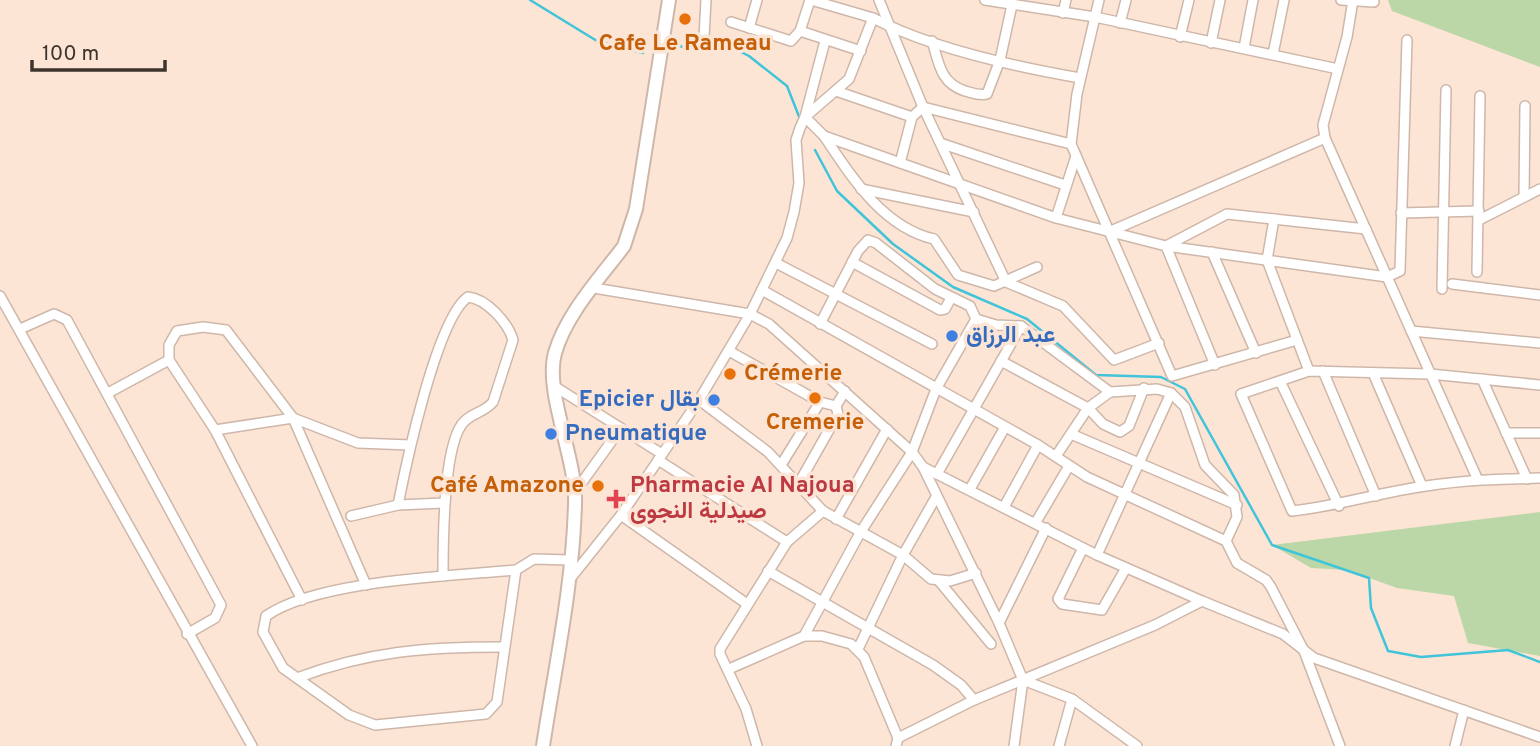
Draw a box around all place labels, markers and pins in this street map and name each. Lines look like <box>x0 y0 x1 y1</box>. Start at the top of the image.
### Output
marker: Cafe Le Rameau <box>677 11 693 27</box>
place label: Cafe Le Rameau <box>598 30 772 59</box>
place label: عبد الرزاق <box>966 322 1055 351</box>
marker: عبد الرزاق <box>944 328 960 344</box>
place label: Crémerie <box>744 360 842 389</box>
marker: Crémerie <box>722 366 738 382</box>
place label: Epicier بقال <box>579 386 700 415</box>
marker: Cremerie <box>807 390 823 406</box>
marker: Epicier بقال <box>706 392 722 408</box>
place label: Cremerie <box>766 409 864 438</box>
place label: Pneumatique <box>565 420 707 449</box>
marker: Pneumatique <box>543 426 559 442</box>
place label: Café Amazone <box>430 472 584 501</box>
place label: Pharmacie Al Najoua صيدلية النجوى <box>630 472 855 527</box>
marker: Café Amazone <box>590 478 606 494</box>
marker: Pharmacie Al Najoua صيدلية النجوى <box>608 491 624 507</box>

